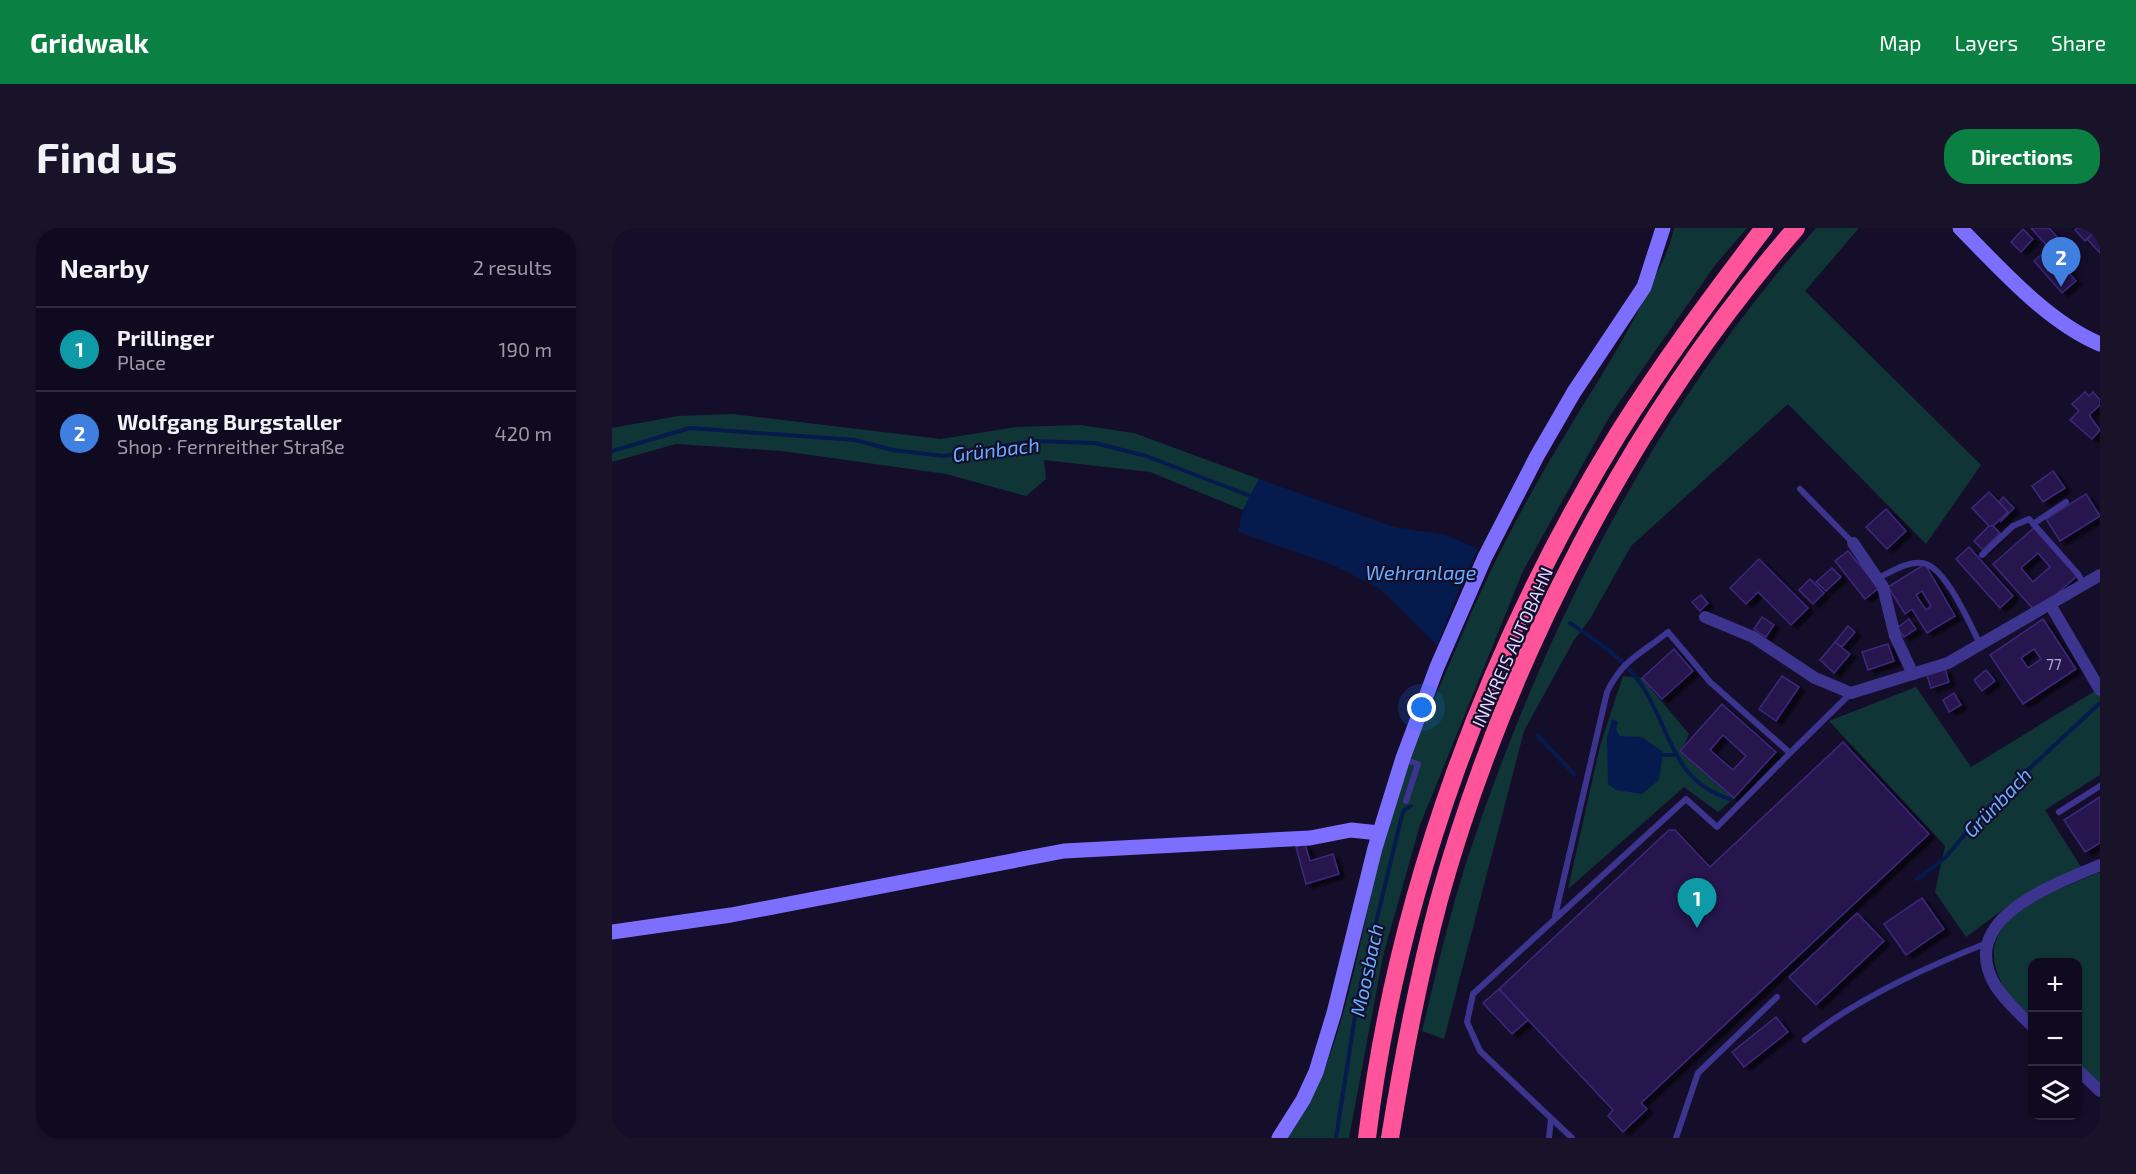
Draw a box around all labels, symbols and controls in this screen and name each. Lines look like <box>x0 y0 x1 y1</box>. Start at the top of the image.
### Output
text: Gridwalk <box>30 25 149 59</box>
text: Map <box>1879 30 1921 55</box>
text: Layers <box>1954 30 2018 55</box>
text: Share <box>2051 30 2106 55</box>
button: Directions <box>1944 129 2100 184</box>
text: Find us <box>36 131 178 181</box>
pin: 2 <box>2042 238 2080 287</box>
text: Nearby <box>60 252 149 283</box>
text: 2 results <box>473 255 552 279</box>
text: Prillinger <box>117 324 214 350</box>
text: 1 <box>75 337 84 361</box>
text: 190 m <box>499 337 552 361</box>
text: Place <box>117 350 166 374</box>
text: Wolfgang Burgstaller <box>117 408 342 434</box>
text: 2 <box>74 421 85 445</box>
text: 420 m <box>494 421 552 445</box>
water label: Grünbach <box>951 432 1041 466</box>
text: Shop · Fernreither Straße <box>117 434 345 458</box>
water label: Wehranlage <box>1365 560 1477 584</box>
street label: INNKREIS AUTOBAHN <box>1467 564 1557 730</box>
house number: 77 <box>2046 655 2062 673</box>
your location <box>1407 693 1436 722</box>
water label: Grünbach <box>1958 762 2036 842</box>
pin: 1 <box>1678 878 1716 928</box>
water label: Moosbach <box>1344 921 1388 1019</box>
map controls <box>2028 958 2082 1120</box>
button: + <box>2028 958 2082 1012</box>
button: − <box>2028 1012 2082 1066</box>
button: layers <box>2028 1066 2082 1120</box>

